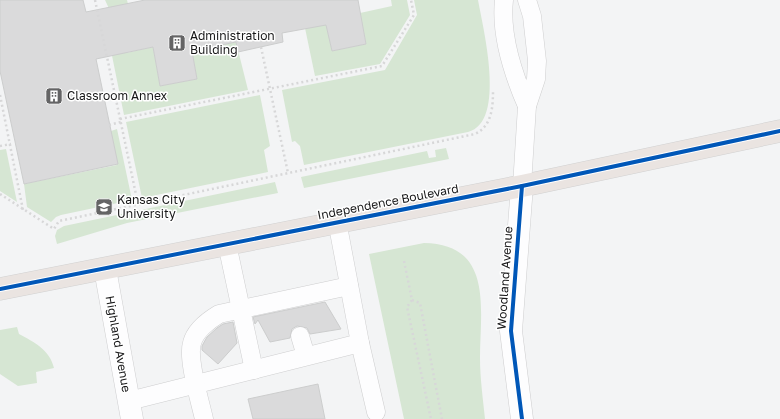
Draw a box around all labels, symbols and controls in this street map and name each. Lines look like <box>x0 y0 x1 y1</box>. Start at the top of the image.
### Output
place label: Administration Building <box>190 28 275 57</box>
building icon: Administration Building <box>167 33 187 53</box>
building icon: Classroom Annex <box>44 86 64 106</box>
place label: Classroom Annex <box>67 88 168 103</box>
street label: Independence Boulevard <box>316 180 460 223</box>
place label: Kansas City University <box>117 192 185 221</box>
school or university icon: Kansas City University <box>94 197 114 217</box>
street label: Woodland Avenue <box>493 226 516 330</box>
street label: Highland Avenue <box>103 294 134 393</box>

